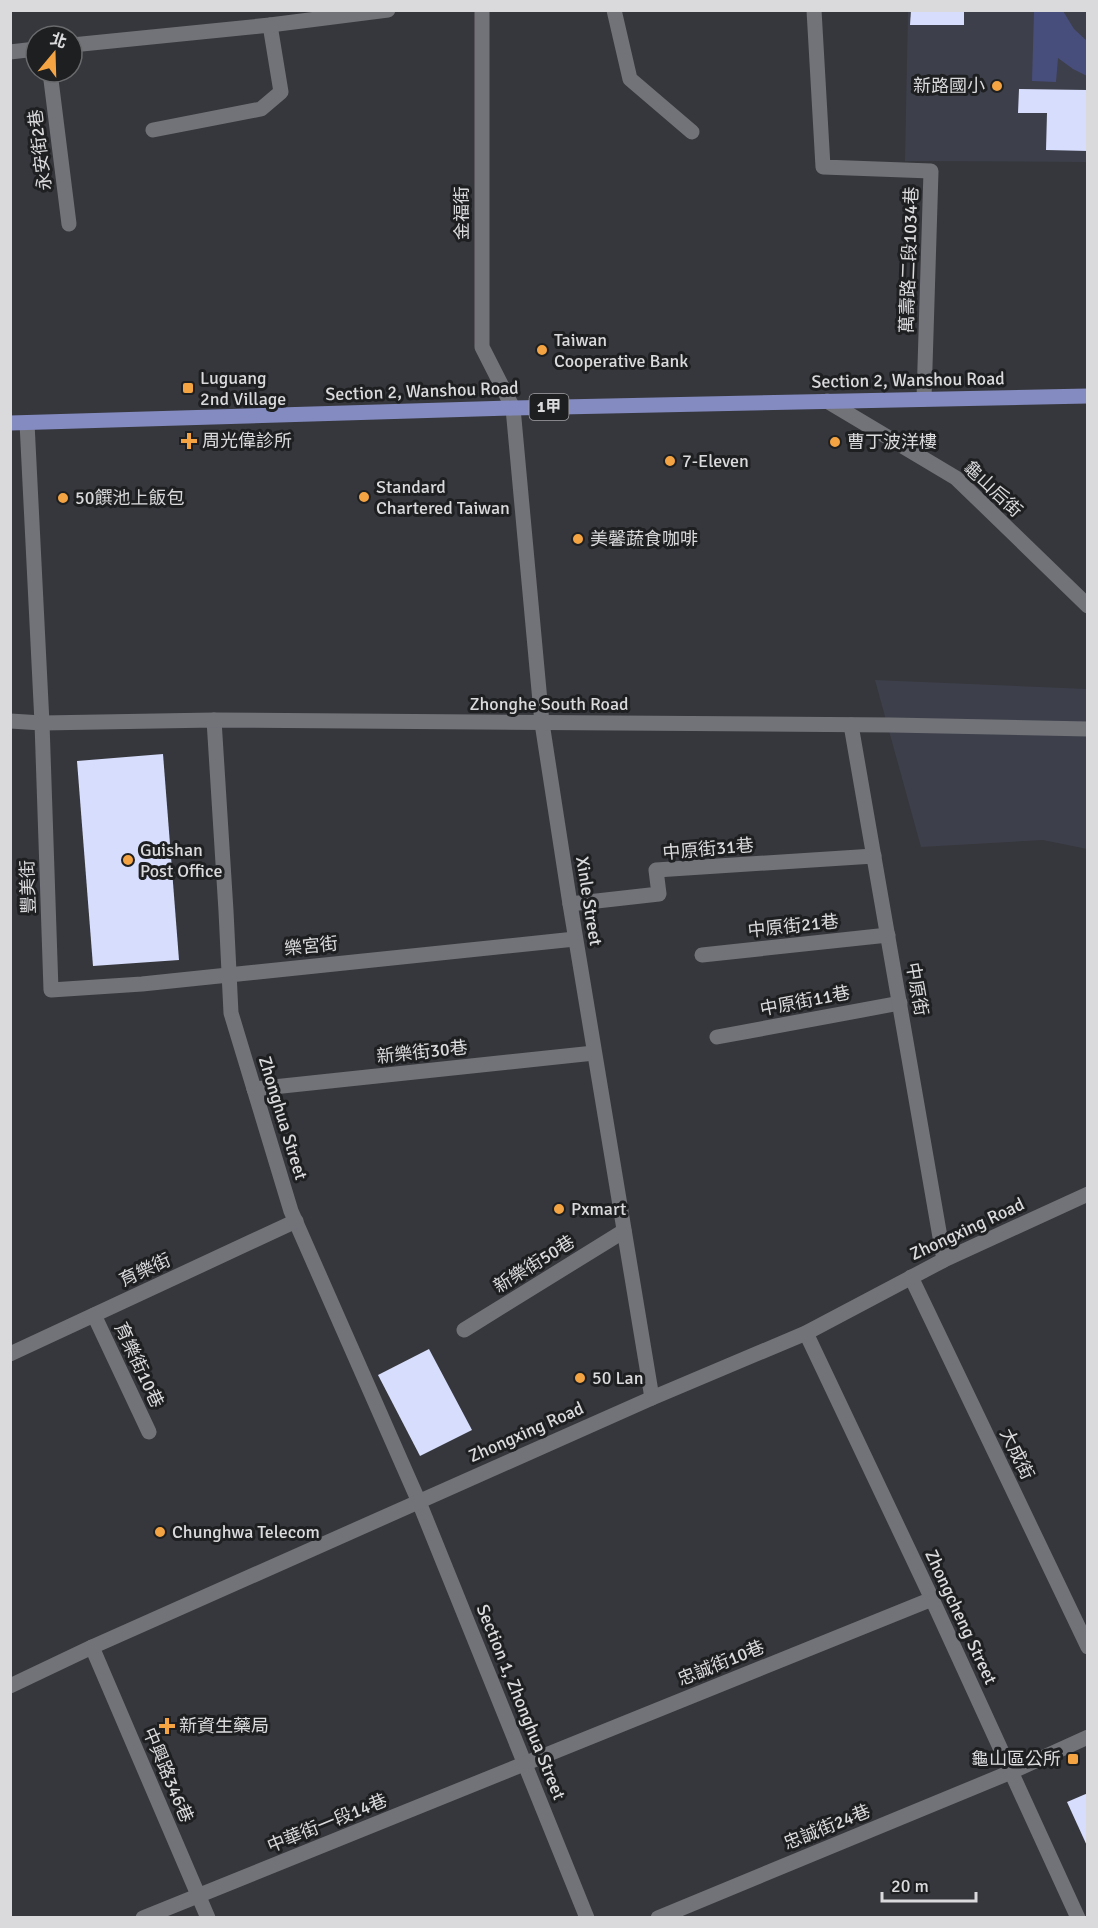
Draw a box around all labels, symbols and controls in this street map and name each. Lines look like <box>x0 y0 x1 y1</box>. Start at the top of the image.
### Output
north arrow <box>24 24 84 84</box>
text: 北 <box>48 29 69 53</box>
place label: 新路國小 <box>913 75 985 97</box>
marker: 新路國小 <box>990 79 1004 93</box>
street label: 永安街2巷 <box>24 108 56 192</box>
street label: 金福街 <box>451 186 473 240</box>
street label: 萬壽路二段1034巷 <box>895 186 923 334</box>
place label: Taiwan Cooperative Bank <box>554 329 688 372</box>
marker: Taiwan Cooperative Bank <box>535 343 549 357</box>
place label: Luguang 2nd Village <box>200 367 286 410</box>
street label: Section 2, Wanshou Road <box>811 367 1005 393</box>
street label: Section 2, Wanshou Road <box>325 377 519 405</box>
marker: Luguang 2nd Village <box>181 381 195 395</box>
road number: 1甲 <box>530 394 568 420</box>
place label: 周光偉診所 <box>202 430 292 452</box>
place label: 曹丁波洋樓 <box>847 431 937 453</box>
marker: 周光偉診所 <box>180 432 198 450</box>
marker: 曹丁波洋樓 <box>828 435 842 449</box>
place label: 7-Eleven <box>682 450 749 472</box>
marker: 7-Eleven <box>663 454 677 468</box>
street label: 龜山后街 <box>959 456 1027 522</box>
place label: Standard Chartered Taiwan <box>376 476 510 519</box>
place label: 50饌池上飯包 <box>75 487 184 509</box>
marker: Standard Chartered Taiwan <box>357 490 371 504</box>
marker: 50饌池上飯包 <box>56 491 70 505</box>
place label: 美馨蔬食咖啡 <box>590 528 698 550</box>
marker: 美馨蔬食咖啡 <box>571 532 585 546</box>
street label: Zhonghe South Road <box>469 693 629 715</box>
street label: 中原街31巷 <box>661 834 755 864</box>
place label: Guishan Post Office <box>140 839 222 882</box>
marker: Guishan Post Office <box>121 853 135 867</box>
street label: Xinle Street <box>571 855 607 947</box>
street label: 豐美街 <box>16 860 40 914</box>
street label: 中原街21巷 <box>746 910 840 942</box>
street label: 樂宮街 <box>283 932 339 960</box>
street label: 中原街 <box>901 961 933 1017</box>
street label: 中原街11巷 <box>758 981 852 1021</box>
street label: 新樂街30巷 <box>375 1036 469 1068</box>
street label: Zhonghua Street <box>254 1053 312 1183</box>
street label: Zhongxing Road <box>906 1193 1028 1265</box>
place label: Pxmart <box>571 1198 626 1220</box>
marker: Pxmart <box>552 1202 566 1216</box>
street label: 新樂街50巷 <box>489 1230 579 1298</box>
street label: 育樂街 <box>116 1249 174 1291</box>
street label: 育樂街10巷 <box>110 1319 168 1411</box>
place label: 50 Lan <box>592 1367 644 1389</box>
marker: 50 Lan <box>573 1371 587 1385</box>
street label: Zhongxing Road <box>465 1397 587 1467</box>
street label: 大成街 <box>995 1425 1039 1483</box>
place label: Chunghwa Telecom <box>172 1521 320 1543</box>
marker: Chunghwa Telecom <box>153 1525 167 1539</box>
street label: Zhongcheng Street <box>920 1546 1002 1688</box>
street label: Section 1, Zhonghua Street <box>472 1601 570 1803</box>
street label: 忠誠街10巷 <box>674 1636 768 1690</box>
place label: 新資生藥局 <box>179 1715 269 1737</box>
marker: 新資生藥局 <box>160 1719 174 1733</box>
street label: 中興路346巷 <box>138 1724 198 1826</box>
place label: 龜山區公所 <box>971 1748 1061 1770</box>
marker: 龜山區公所 <box>1066 1752 1080 1766</box>
street label: 中華街一段14巷 <box>264 1789 390 1857</box>
street label: 忠誠街24巷 <box>780 1800 874 1854</box>
scale bar <box>882 1865 976 1903</box>
text: 20 m <box>891 1875 929 1897</box>

